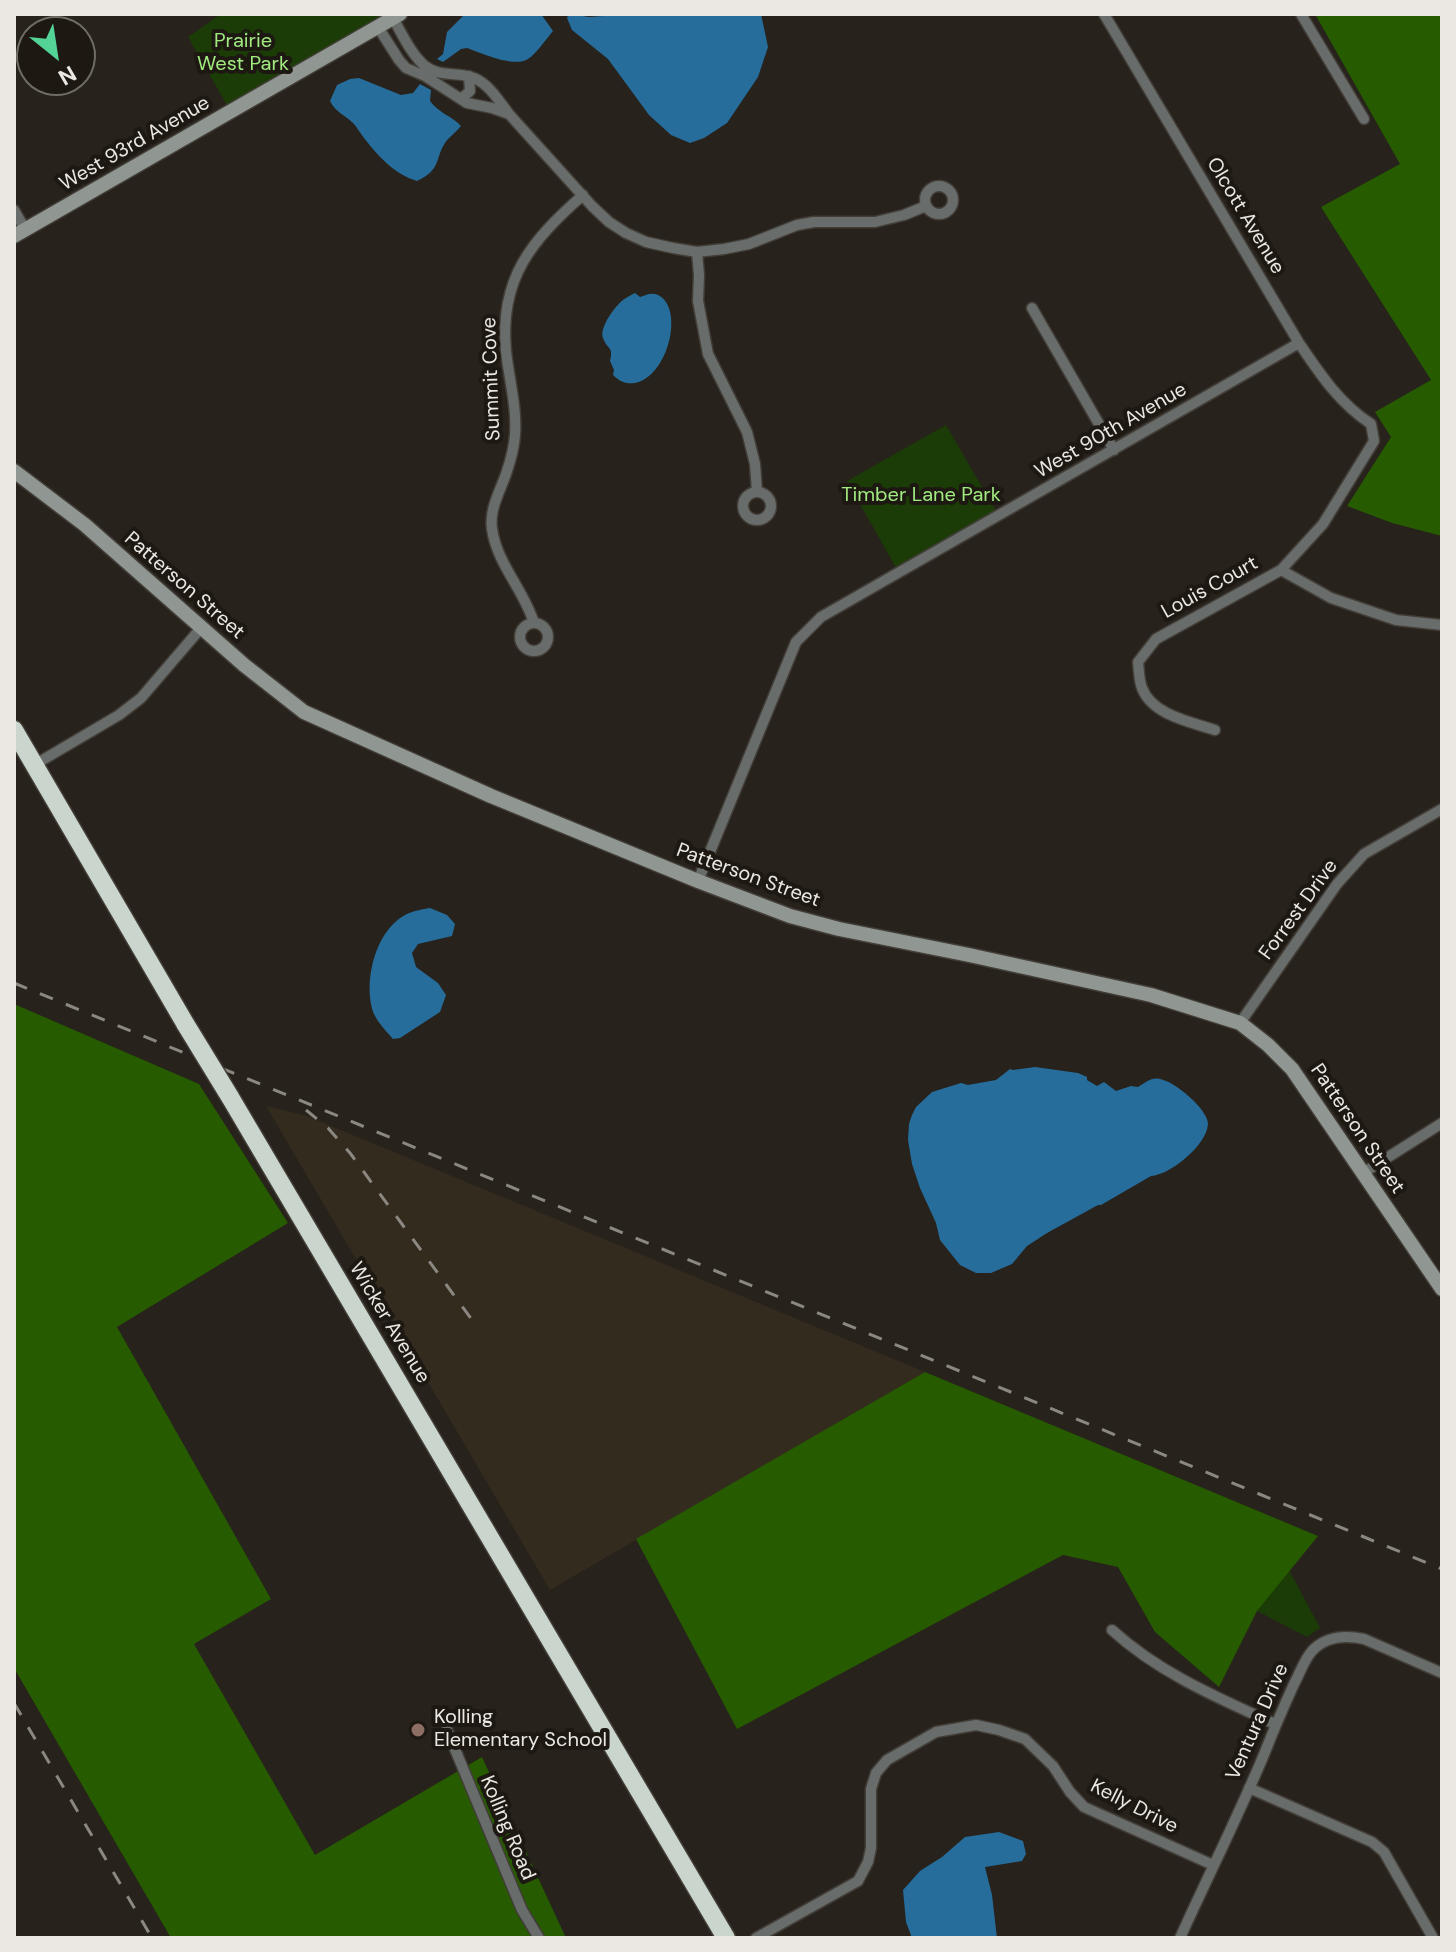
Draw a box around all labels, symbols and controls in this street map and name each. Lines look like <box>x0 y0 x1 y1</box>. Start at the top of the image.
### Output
north arrow <box>16 16 96 96</box>
park label: Prairie West Park <box>197 30 289 77</box>
text: N <box>53 59 81 92</box>
street label: West 93rd Avenue <box>56 91 214 197</box>
street label: Olcott Avenue <box>1201 153 1289 279</box>
street label: Summit Cove <box>478 317 506 441</box>
street label: West 90th Avenue <box>1031 378 1191 484</box>
park label: Timber Lane Park <box>841 484 1001 508</box>
street label: Patterson Street <box>119 527 249 645</box>
street label: Louis Court <box>1158 552 1262 624</box>
street label: Patterson Street <box>673 839 823 913</box>
street label: Forrest Drive <box>1255 855 1343 965</box>
street label: Patterson Street <box>1305 1060 1409 1198</box>
street label: Wicker Avenue <box>343 1258 435 1388</box>
street label: Ventura Drive <box>1222 1660 1294 1784</box>
place label: Kolling Elementary School <box>434 1706 607 1753</box>
marker: Kolling Elementary School <box>409 1721 427 1739</box>
street label: Kolling Road <box>474 1772 540 1884</box>
street label: Kelly Drive <box>1086 1775 1182 1839</box>

